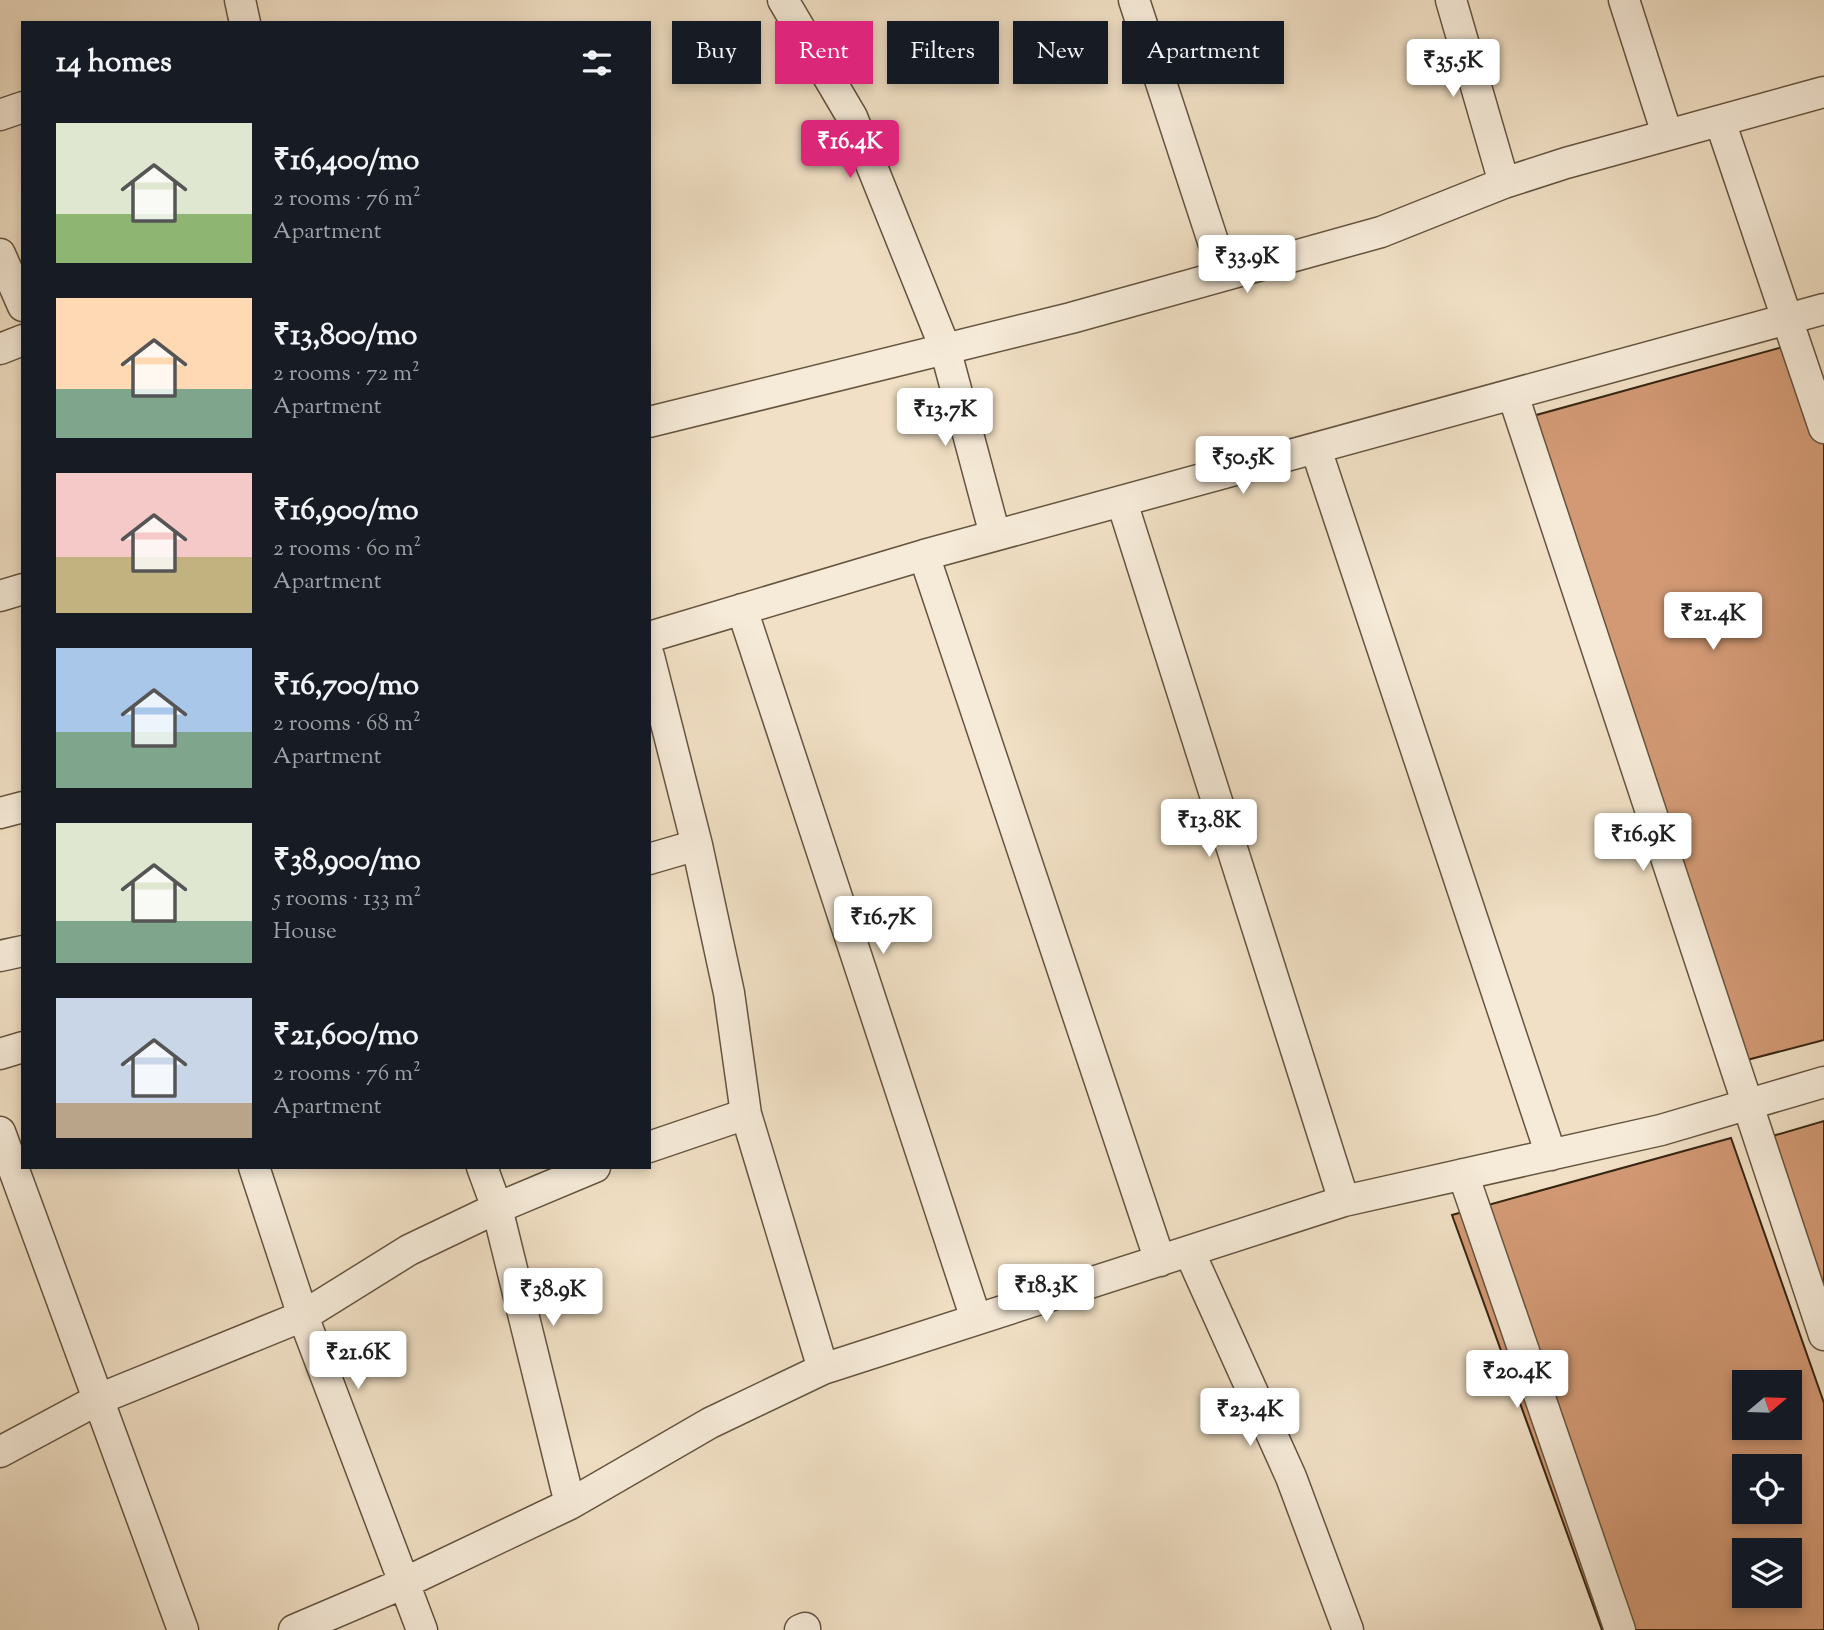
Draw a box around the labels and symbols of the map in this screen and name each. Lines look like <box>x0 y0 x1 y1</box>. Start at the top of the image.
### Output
pin: ₹35.5K <box>1396 40 1510 99</box>
pin: ₹16.4K <box>793 120 907 180</box>
pin: ₹33.9K <box>1190 236 1304 295</box>
pin: ₹13.7K <box>888 388 1002 448</box>
pin: ₹50.5K <box>1186 436 1300 496</box>
pin: ₹21.4K <box>1656 592 1770 652</box>
pin: ₹13.8K <box>1152 800 1266 859</box>
pin: ₹16.9K <box>1586 814 1700 873</box>
pin: ₹16.7K <box>826 897 940 956</box>
pin: ₹18.3K <box>989 1264 1103 1324</box>
pin: ₹38.9K <box>496 1268 610 1328</box>
pin: ₹21.6K <box>301 1332 415 1391</box>
pin: ₹20.4K <box>1460 1350 1574 1410</box>
north arrow <box>1732 1370 1802 1440</box>
pin: ₹23.4K <box>1193 1388 1307 1448</box>

